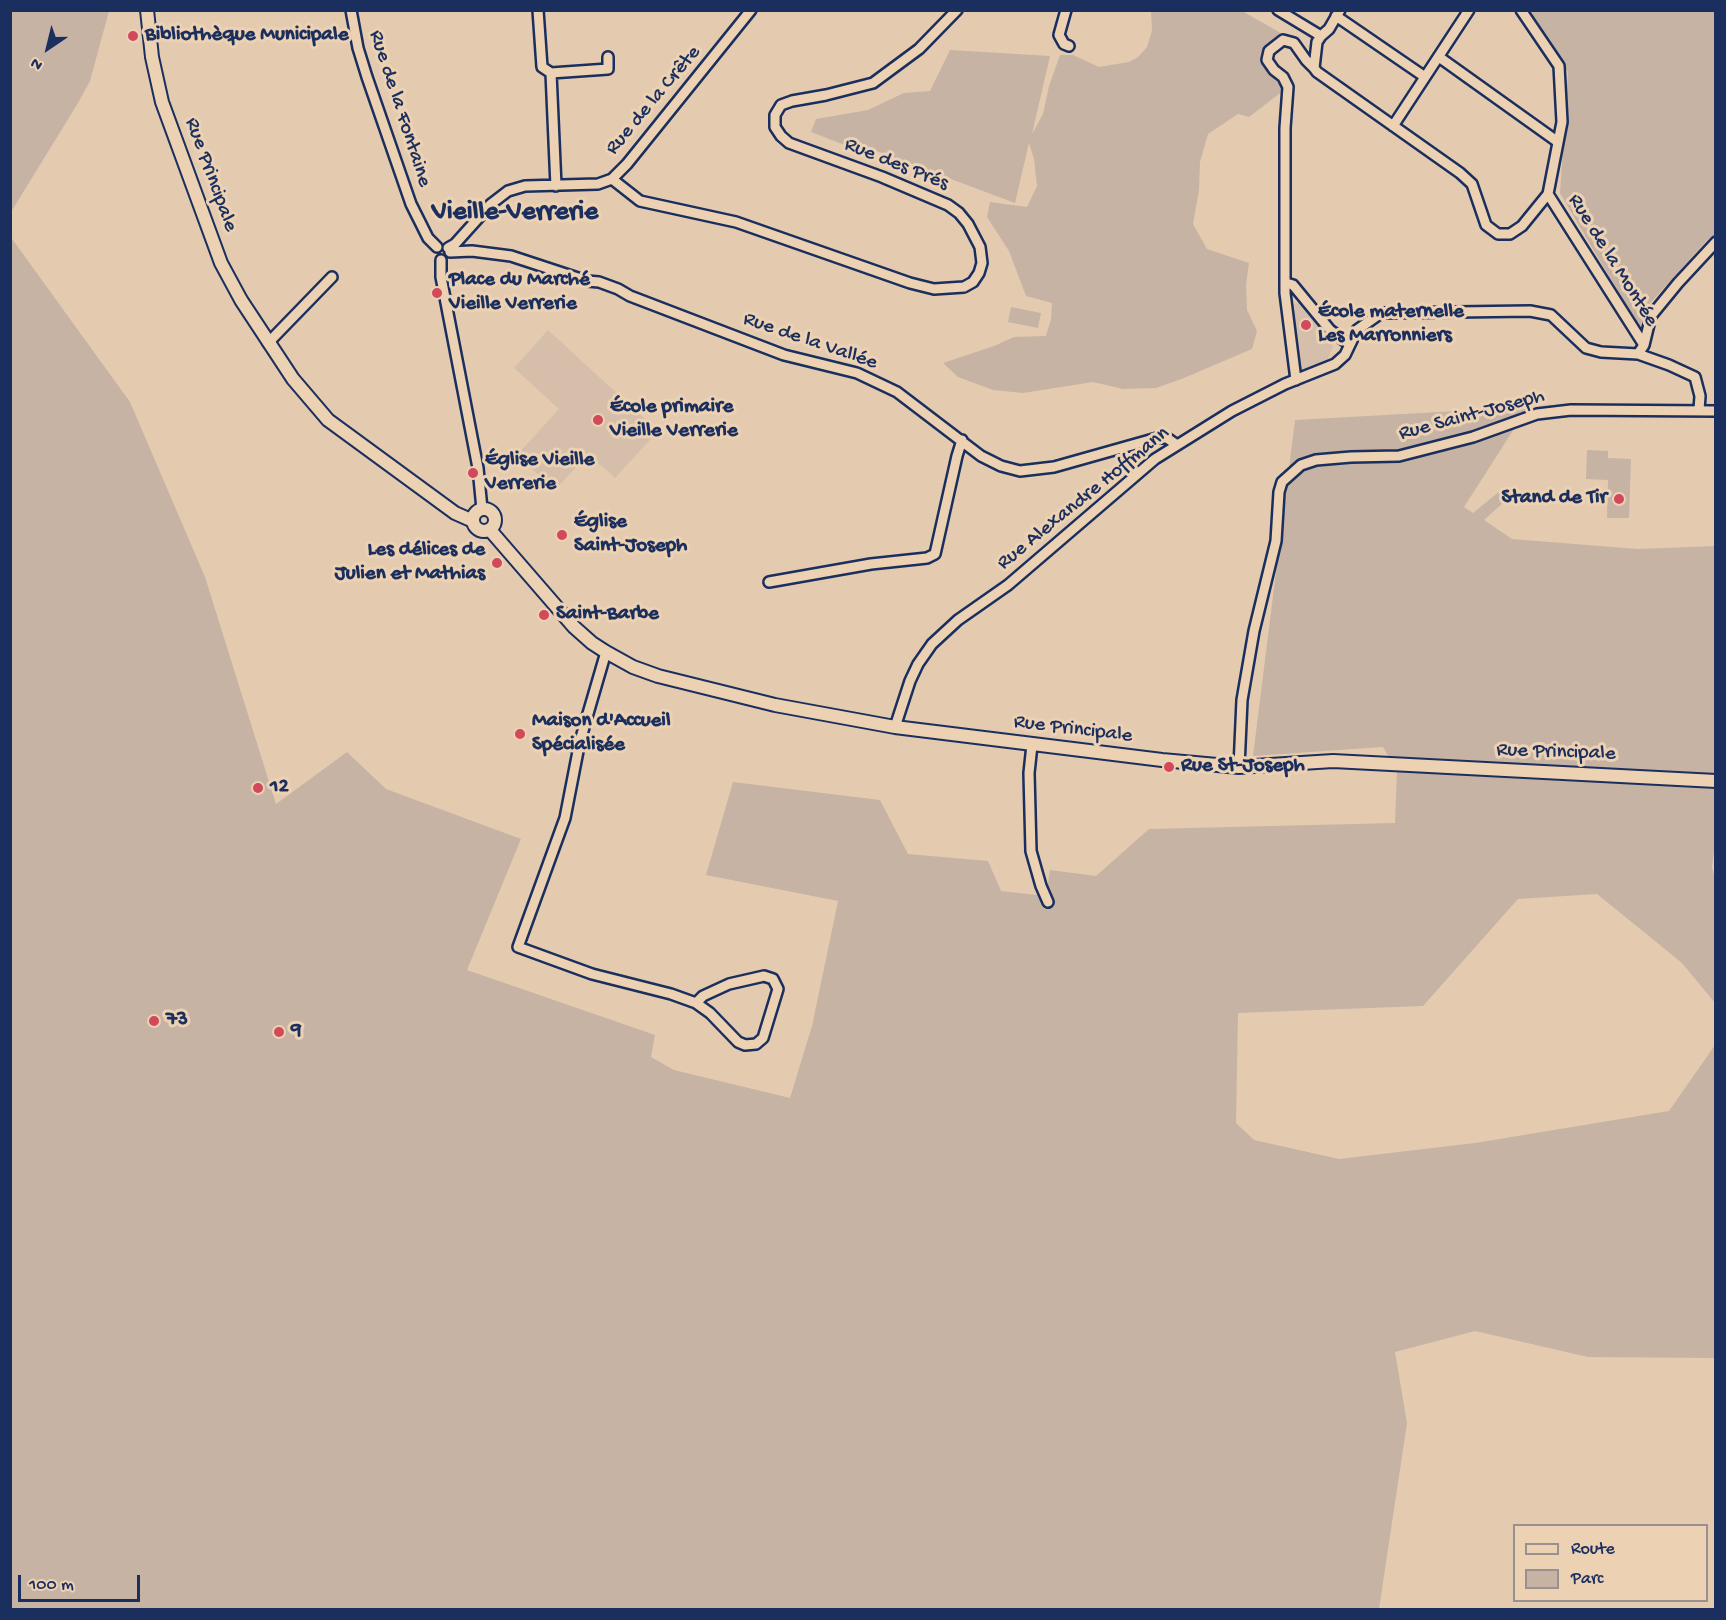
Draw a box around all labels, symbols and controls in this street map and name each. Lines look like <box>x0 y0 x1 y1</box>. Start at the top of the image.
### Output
north arrow <box>18 18 78 78</box>
place label: Bibliothèque Municipale <box>145 23 348 49</box>
street label: Rue de la Fontaine <box>362 27 436 191</box>
marker: Bibliothèque Municipale <box>126 29 140 43</box>
street label: Rue de la Crête <box>601 41 707 161</box>
text: N <box>28 52 47 74</box>
street label: Rue Principale <box>178 115 242 235</box>
street label: Rue des Prés <box>840 133 952 197</box>
street label: Rue de la Montée <box>1561 190 1663 332</box>
district label: Vieille-Verrerie <box>432 198 598 230</box>
place label: Place du Marché Vieille Verrerie <box>449 268 590 318</box>
marker: Place du Marché Vieille Verrerie <box>430 286 444 300</box>
place label: École maternelle Les Marronniers <box>1318 300 1464 350</box>
street label: Rue de la Vallée <box>740 307 880 377</box>
marker: École maternelle Les Marronniers <box>1299 318 1313 332</box>
street label: Rue Saint-Joseph <box>1396 384 1548 448</box>
place label: École primaire Vieille Verrerie <box>610 395 738 445</box>
marker: École primaire Vieille Verrerie <box>591 413 605 427</box>
street label: Rue Alexandre Hoffmann <box>993 422 1175 576</box>
place label: Église Vieille Verrerie <box>485 448 594 498</box>
marker: Église Vieille Verrerie <box>466 466 480 480</box>
place label: Stand de Tir <box>1502 486 1607 512</box>
marker: Stand de Tir <box>1612 492 1626 506</box>
place label: Église Saint-Joseph <box>574 510 687 560</box>
marker: Église Saint-Joseph <box>555 528 569 542</box>
place label: Les délices de Julien et Mathias <box>335 538 485 588</box>
marker: Les délices de Julien et Mathias <box>490 556 504 570</box>
place label: Saint-Barbe <box>556 602 659 628</box>
marker: Saint-Barbe <box>537 608 551 622</box>
place label: Maison d'Accueil Spécialisée <box>532 709 671 759</box>
street label: Rue Principale <box>1012 710 1134 750</box>
marker: Maison d'Accueil Spécialisée <box>513 727 527 741</box>
street label: Rue Principale <box>1496 738 1616 768</box>
place label: Rue St-Joseph <box>1181 754 1305 780</box>
marker: Rue St-Joseph <box>1162 760 1176 774</box>
place label: 12 <box>270 775 289 801</box>
marker: 12 <box>251 781 265 795</box>
place label: 73 <box>166 1008 188 1034</box>
marker: 73 <box>147 1014 161 1028</box>
place label: 9 <box>291 1019 302 1045</box>
marker: 9 <box>272 1025 286 1039</box>
legend <box>1513 1524 1708 1602</box>
text: Route <box>1571 1539 1615 1560</box>
scale bar <box>21 1563 142 1601</box>
text: Parc <box>1571 1569 1603 1590</box>
text: 100 m <box>29 1575 74 1596</box>

